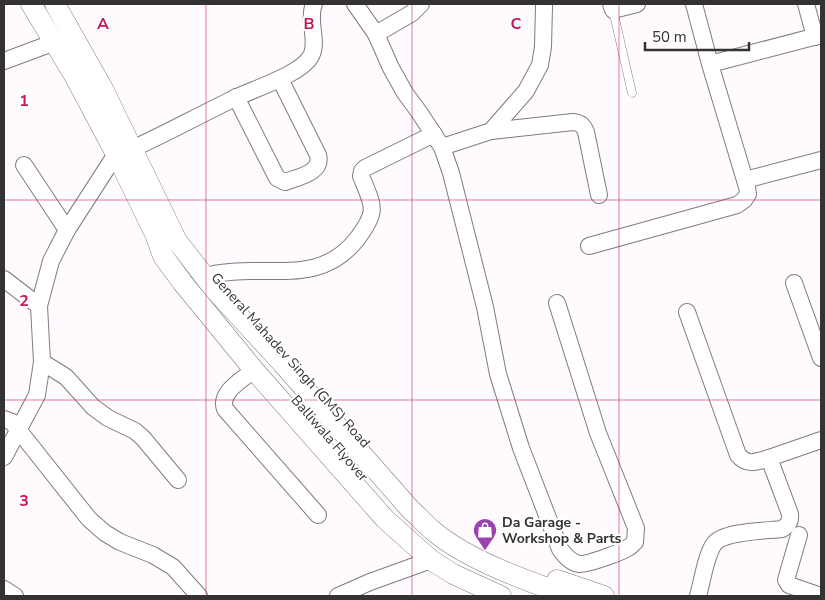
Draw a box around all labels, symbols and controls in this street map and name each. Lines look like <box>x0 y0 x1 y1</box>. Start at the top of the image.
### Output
text: A <box>97 13 109 35</box>
text: B <box>303 13 315 35</box>
text: C <box>511 13 522 35</box>
scale bar <box>645 20 749 52</box>
text: 50 m <box>652 27 687 47</box>
text: 1 <box>19 90 29 112</box>
street label: General Mahadev Singh (GMS) Road <box>207 269 374 452</box>
text: 2 <box>19 290 29 312</box>
street label: Balliwala Flyover <box>287 391 372 486</box>
text: 3 <box>19 490 29 512</box>
place label: Da Garage - Workshop & Parts <box>502 513 622 548</box>
shop icon: Da Garage - Workshop & Parts <box>472 517 498 551</box>

